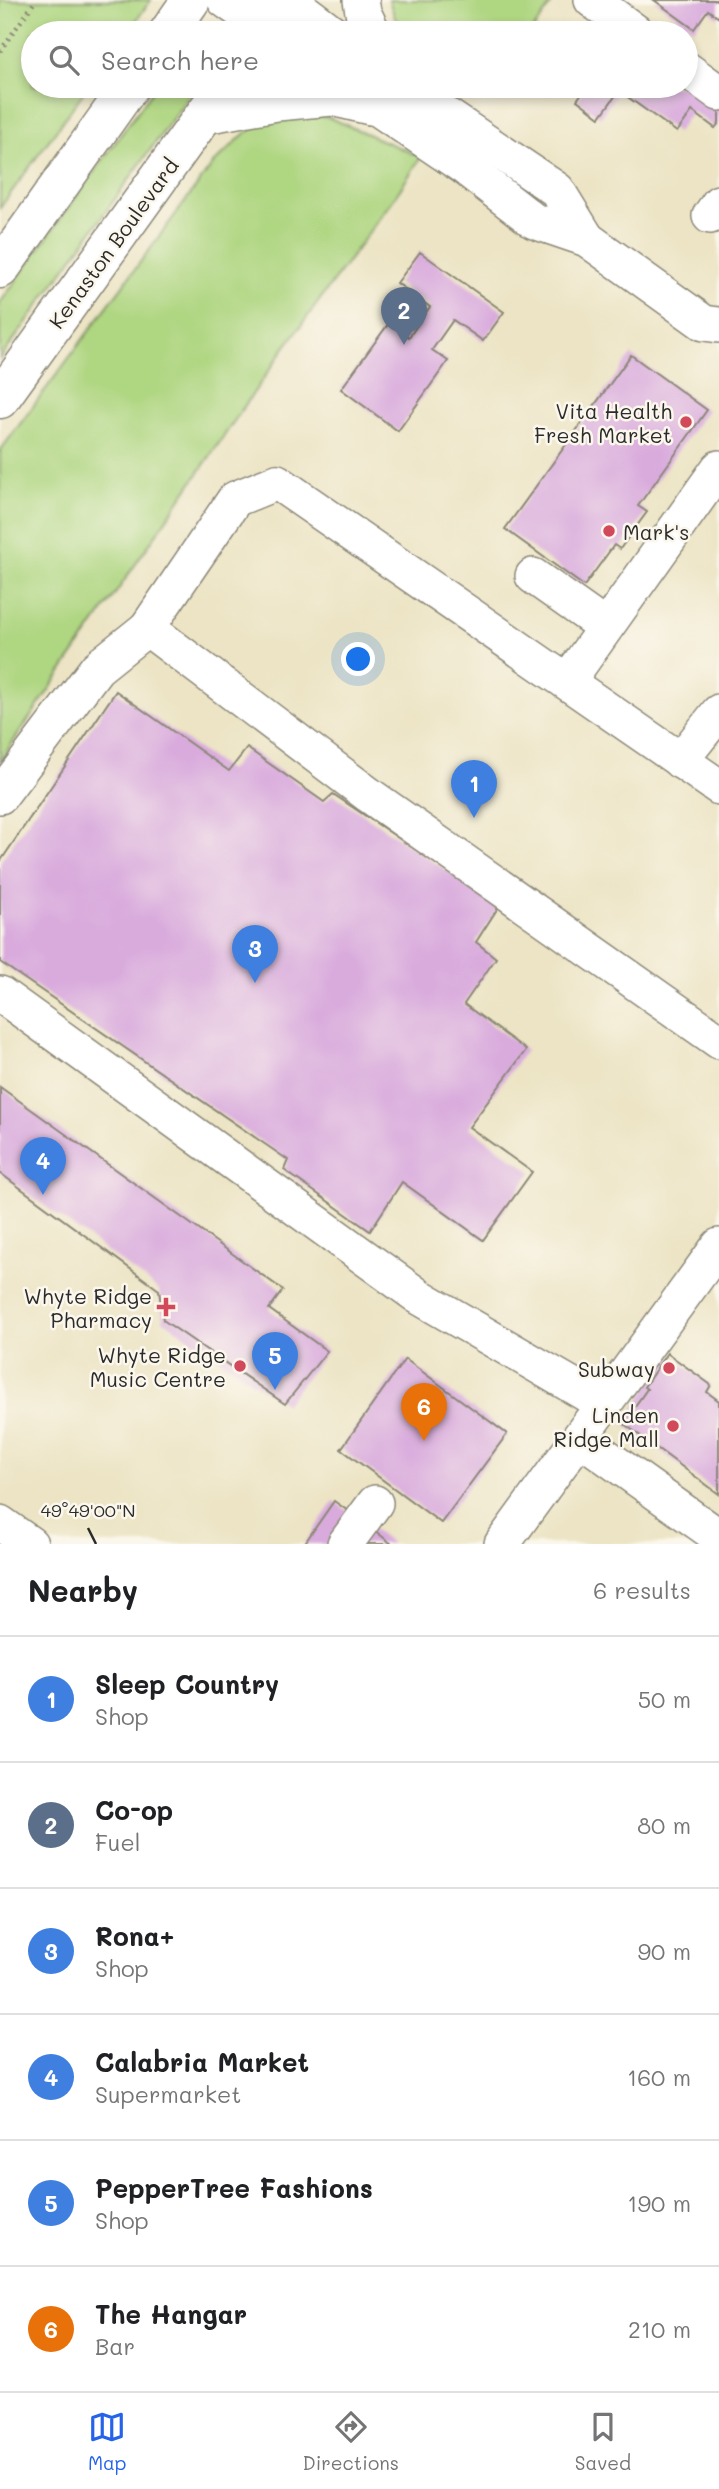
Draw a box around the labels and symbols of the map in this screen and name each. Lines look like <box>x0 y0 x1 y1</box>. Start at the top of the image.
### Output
street label: Kenaston Boulevard <box>42 153 184 333</box>
pin: 2 <box>381 287 427 345</box>
place label: Vita Health Fresh Market <box>534 397 672 448</box>
marker: Vita Health Fresh Market <box>678 414 694 430</box>
place label: Mark's <box>623 518 689 545</box>
marker: Mark's <box>601 523 617 539</box>
your location <box>341 642 375 676</box>
pin: 1 <box>451 760 497 818</box>
pin: 3 <box>232 925 278 983</box>
pin: 4 <box>20 1137 66 1195</box>
place label: Whyte Ridge Pharmacy <box>23 1282 152 1333</box>
marker: Whyte Ridge Pharmacy <box>158 1299 174 1315</box>
pin: 5 <box>252 1332 298 1390</box>
place label: Whyte Ridge Music Centre <box>90 1341 226 1392</box>
place label: Subway <box>578 1355 655 1382</box>
marker: Whyte Ridge Music Centre <box>232 1358 248 1374</box>
marker: Subway <box>661 1360 677 1376</box>
pin: 6 <box>401 1383 447 1441</box>
place label: Linden Ridge Mall <box>554 1401 659 1452</box>
marker: Linden Ridge Mall <box>665 1418 681 1434</box>
text: 49°49'00"N <box>40 1498 136 1522</box>

